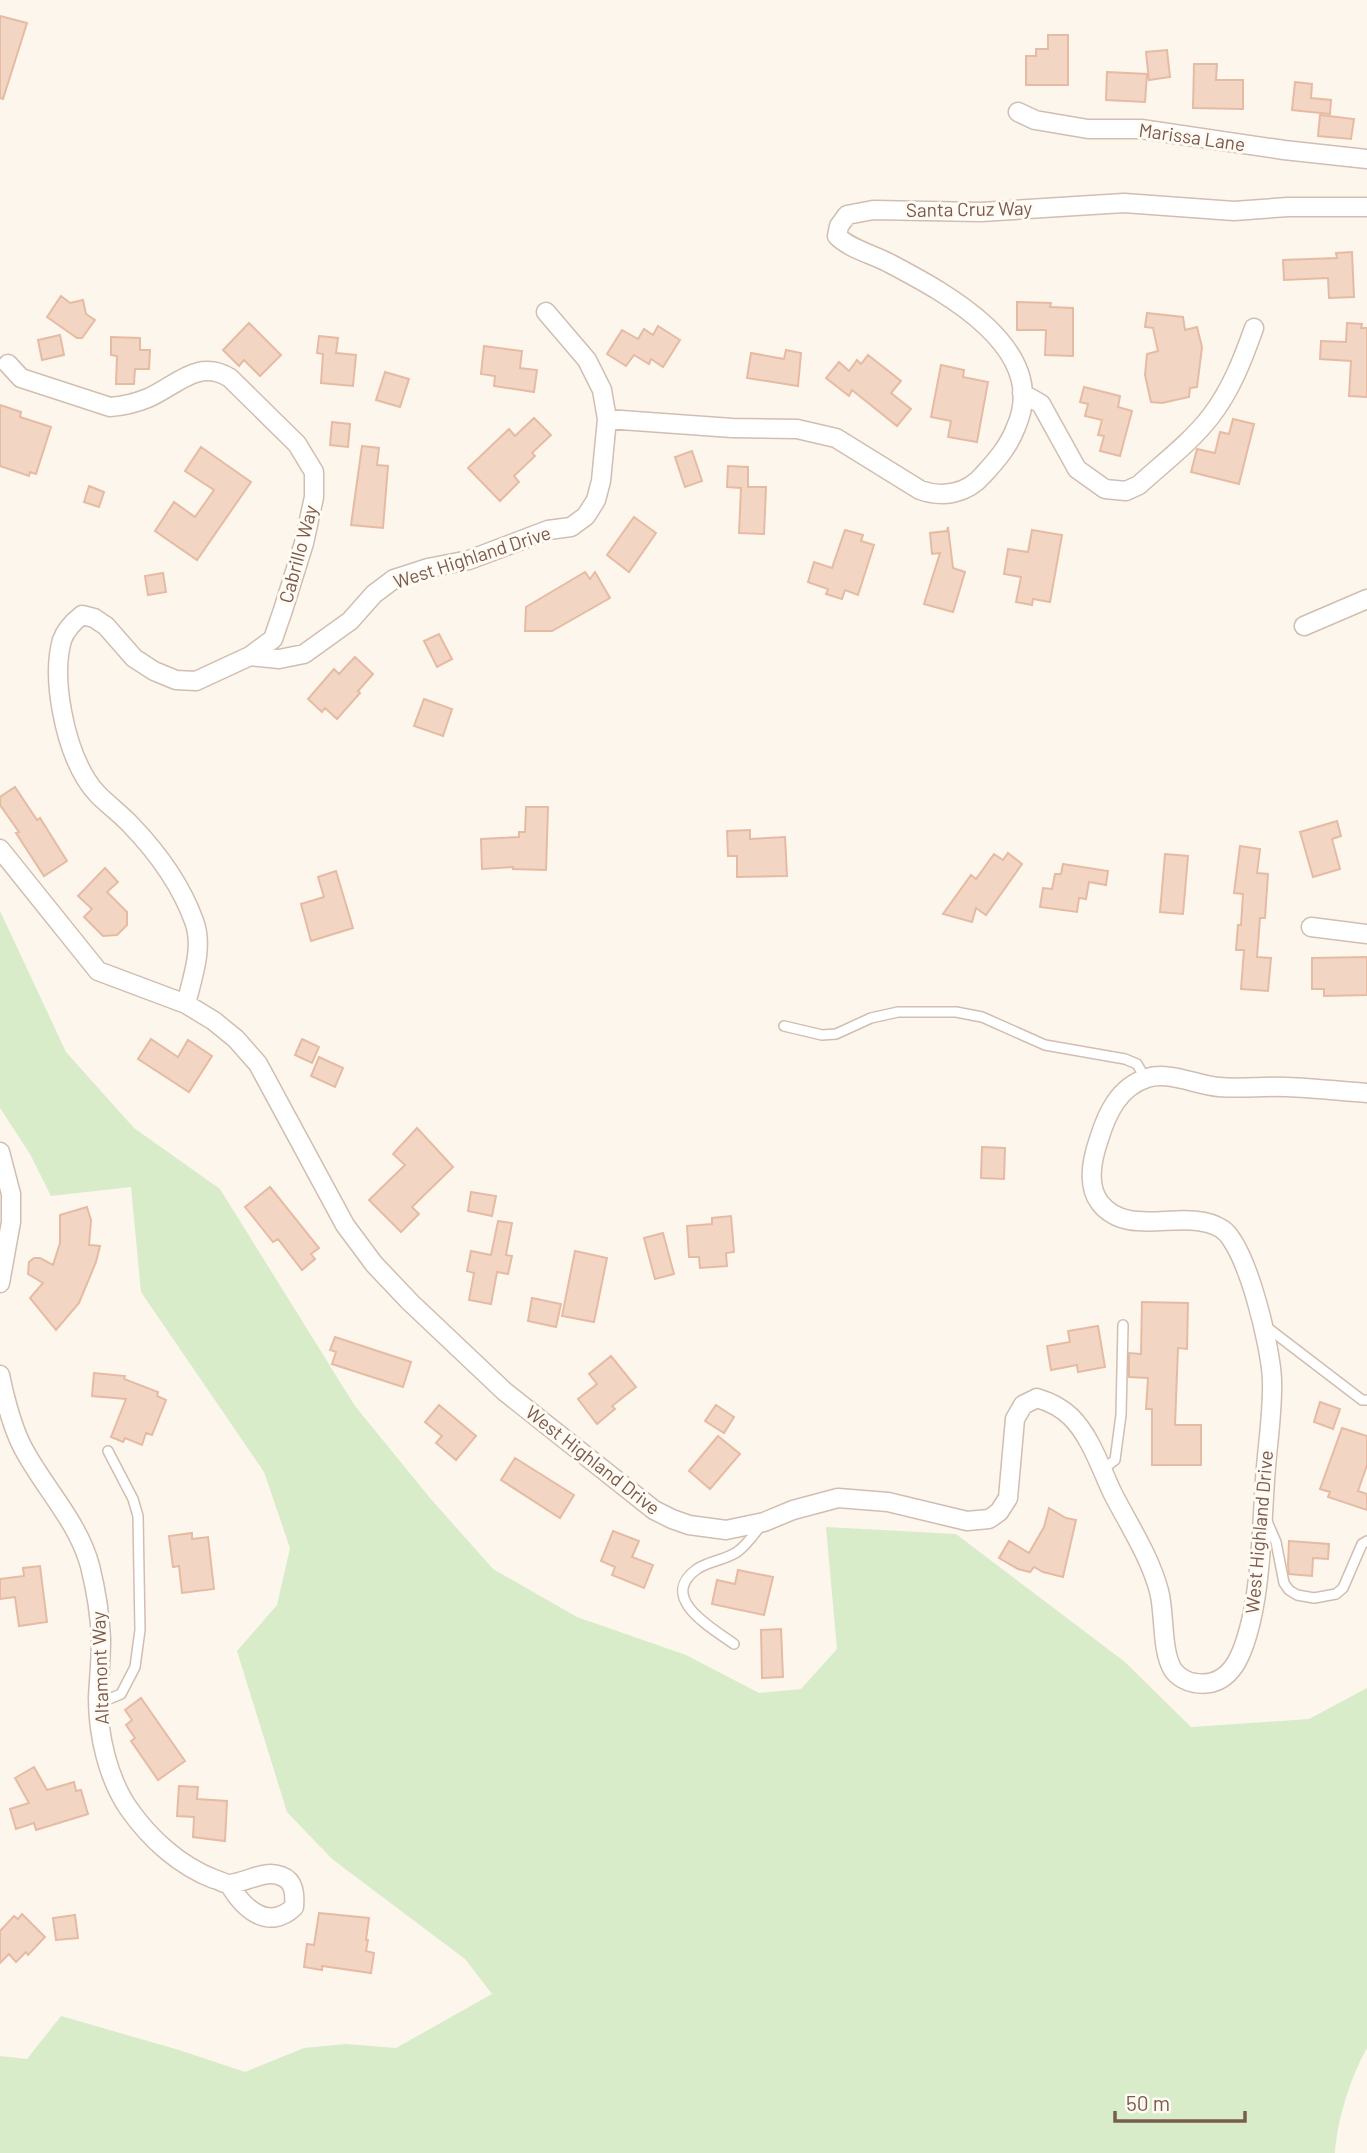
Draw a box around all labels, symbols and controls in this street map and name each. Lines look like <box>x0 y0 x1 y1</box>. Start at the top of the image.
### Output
street label: Marissa Lane <box>1137 118 1247 155</box>
street label: Santa Cruz Way <box>906 196 1033 221</box>
street label: Cabrillo Way <box>273 502 322 605</box>
street label: West Highland Drive <box>390 520 553 593</box>
street label: West Highland Drive <box>522 1400 665 1519</box>
street label: West Highland Drive <box>1240 1449 1277 1615</box>
street label: Altamont Way <box>86 1611 113 1725</box>
scale bar <box>1115 2080 1244 2124</box>
text: 50 m <box>1126 2090 1170 2115</box>

